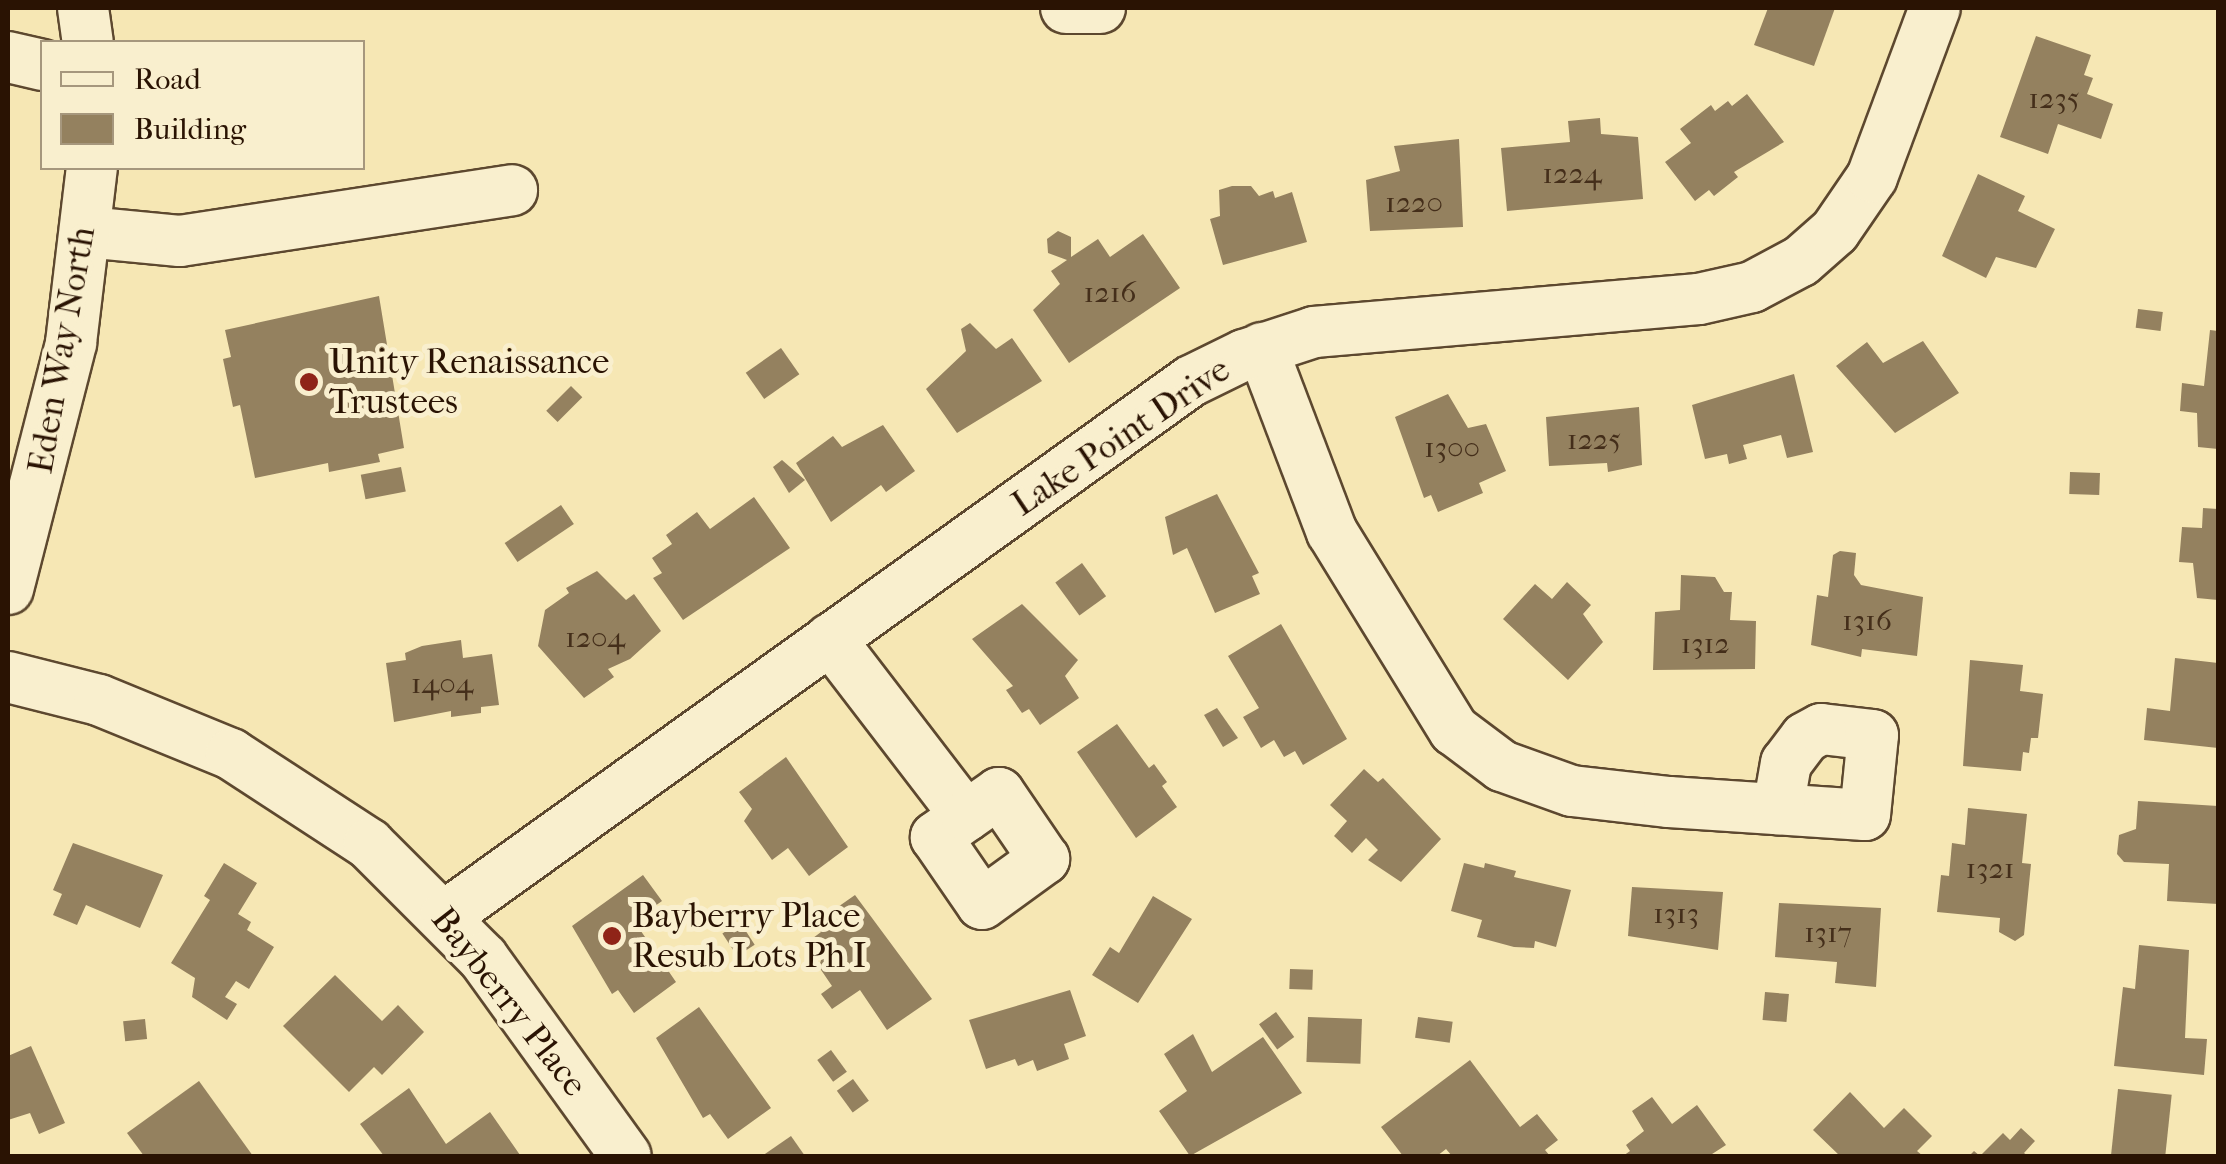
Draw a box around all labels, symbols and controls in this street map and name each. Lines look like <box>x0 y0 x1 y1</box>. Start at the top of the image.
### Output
legend <box>40 40 365 170</box>
text: Road <box>134 62 201 97</box>
house number: 1235 <box>2028 81 2080 117</box>
text: Building <box>134 112 246 147</box>
house number: 1224 <box>1542 156 1602 192</box>
house number: 1220 <box>1385 185 1443 221</box>
street label: Eden Way North <box>20 223 104 477</box>
house number: 1216 <box>1084 275 1136 311</box>
place label: Unity Renaissance Trustees <box>329 341 609 423</box>
street label: Lake Point Drive <box>1004 349 1238 525</box>
marker: Unity Renaissance Trustees <box>298 371 320 393</box>
house number: 1225 <box>1567 422 1621 458</box>
house number: 1300 <box>1424 430 1480 466</box>
house number: 1316 <box>1842 603 1892 639</box>
house number: 1204 <box>565 620 625 656</box>
house number: 1312 <box>1680 626 1730 662</box>
house number: 1404 <box>411 666 473 702</box>
house number: 1321 <box>1965 851 2015 887</box>
place label: Bayberry Place Resub Lots Ph I <box>632 895 866 977</box>
house number: 1313 <box>1653 896 1699 932</box>
street label: Bayberry Place <box>422 899 596 1105</box>
house number: 1317 <box>1804 915 1852 951</box>
marker: Bayberry Place Resub Lots Ph I <box>601 925 623 947</box>

